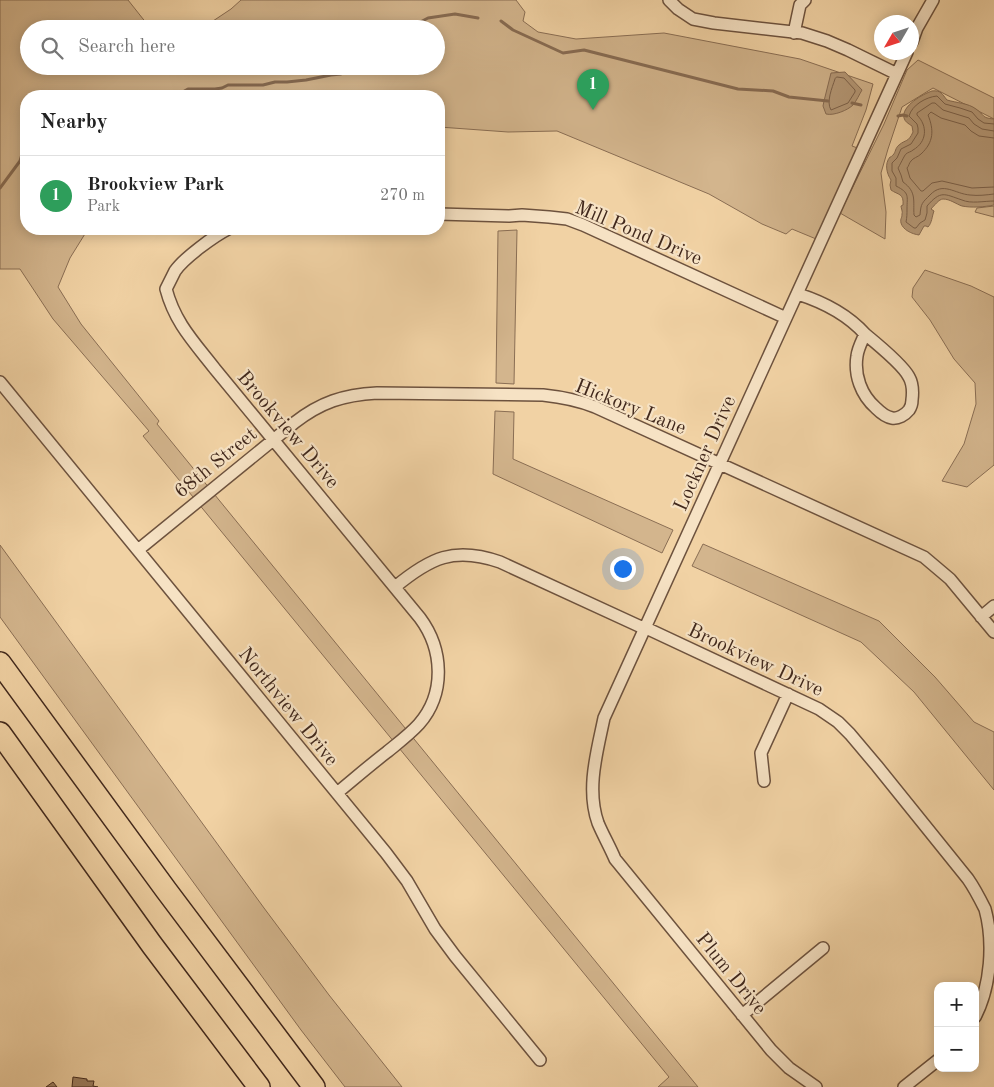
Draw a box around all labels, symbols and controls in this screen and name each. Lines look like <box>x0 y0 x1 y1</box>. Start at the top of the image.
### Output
north arrow <box>874 15 919 60</box>
search box <box>20 20 445 75</box>
icon: search <box>38 34 66 62</box>
text: Search here <box>78 38 175 57</box>
pin: 1 <box>577 69 609 110</box>
text: Nearby <box>40 112 108 133</box>
text: Brookview Park <box>87 176 224 195</box>
text: 1 <box>51 188 61 204</box>
text: 270 m <box>380 188 425 204</box>
street label: Mill Pond Drive <box>572 198 705 270</box>
text: Park <box>87 199 120 215</box>
street label: Brookview Drive <box>233 368 342 493</box>
street label: Hickory Lane <box>572 377 689 439</box>
street label: Lockner Drive <box>671 393 740 515</box>
street label: 68th Street <box>171 424 261 503</box>
your location <box>610 556 636 582</box>
street label: Brookview Drive <box>684 621 826 701</box>
street label: Northview Drive <box>234 644 341 770</box>
street label: Plum Drive <box>691 929 769 1019</box>
map controls <box>934 982 979 1072</box>
button: + <box>934 982 979 1027</box>
button: − <box>934 1027 979 1072</box>

